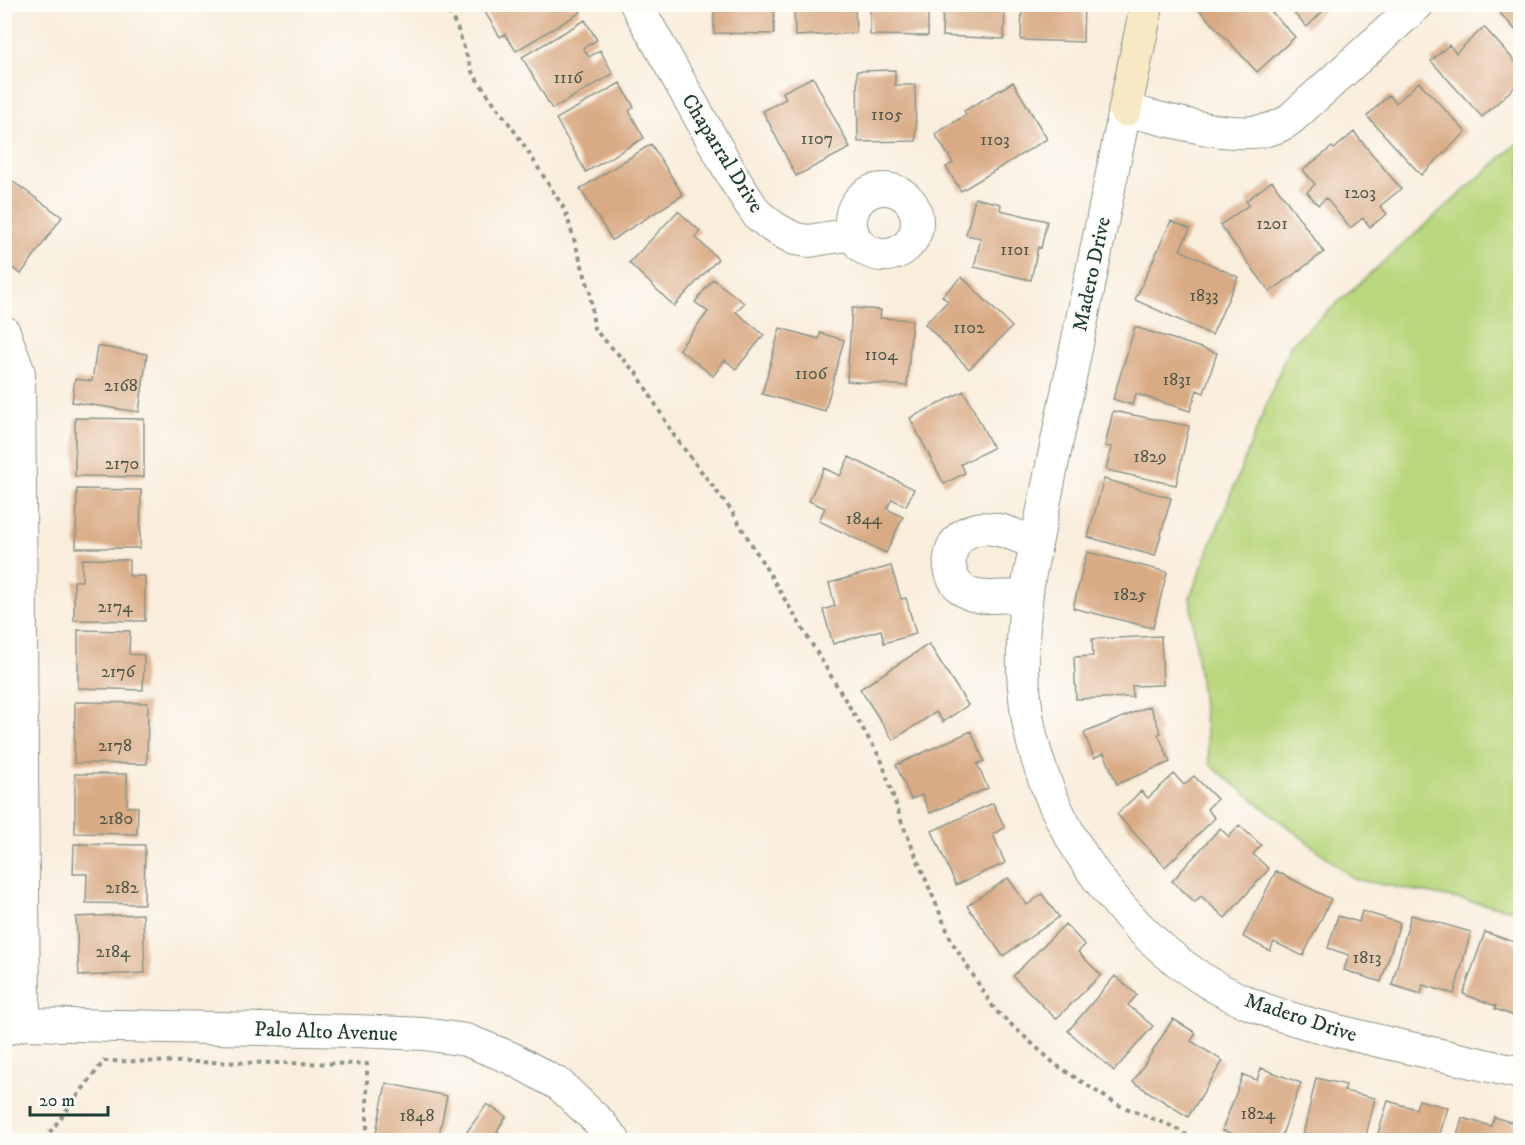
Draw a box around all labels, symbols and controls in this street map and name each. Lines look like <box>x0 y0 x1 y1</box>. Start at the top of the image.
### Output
house number: 1116 <box>553 67 583 89</box>
street label: Chaparral Drive <box>675 89 769 218</box>
house number: 1105 <box>871 104 903 126</box>
house number: 1107 <box>801 128 833 150</box>
house number: 1103 <box>980 129 1010 151</box>
house number: 1203 <box>1344 182 1376 204</box>
house number: 1201 <box>1256 213 1288 235</box>
street label: Madero Drive <box>1067 214 1117 334</box>
house number: 1101 <box>1000 239 1030 261</box>
house number: 1833 <box>1189 285 1219 307</box>
house number: 1102 <box>953 317 985 339</box>
house number: 1104 <box>864 344 898 366</box>
house number: 1106 <box>795 363 828 385</box>
house number: 1831 <box>1163 369 1191 391</box>
house number: 2168 <box>104 375 138 397</box>
house number: 1829 <box>1133 446 1167 468</box>
house number: 2170 <box>105 453 139 475</box>
house number: 1844 <box>846 508 883 530</box>
house number: 1825 <box>1113 584 1147 606</box>
house number: 2174 <box>98 596 133 618</box>
house number: 2176 <box>101 661 136 683</box>
house number: 2178 <box>98 735 132 757</box>
house number: 2180 <box>99 808 133 830</box>
house number: 2182 <box>105 877 139 899</box>
house number: 2184 <box>96 941 131 963</box>
house number: 1813 <box>1353 947 1381 969</box>
street label: Madero Drive <box>1241 988 1360 1048</box>
street label: Palo Alto Avenue <box>254 1017 398 1048</box>
scale bar <box>30 1079 108 1117</box>
text: 20 m <box>39 1090 75 1112</box>
house number: 1824 <box>1241 1103 1276 1125</box>
house number: 1848 <box>400 1105 435 1127</box>

